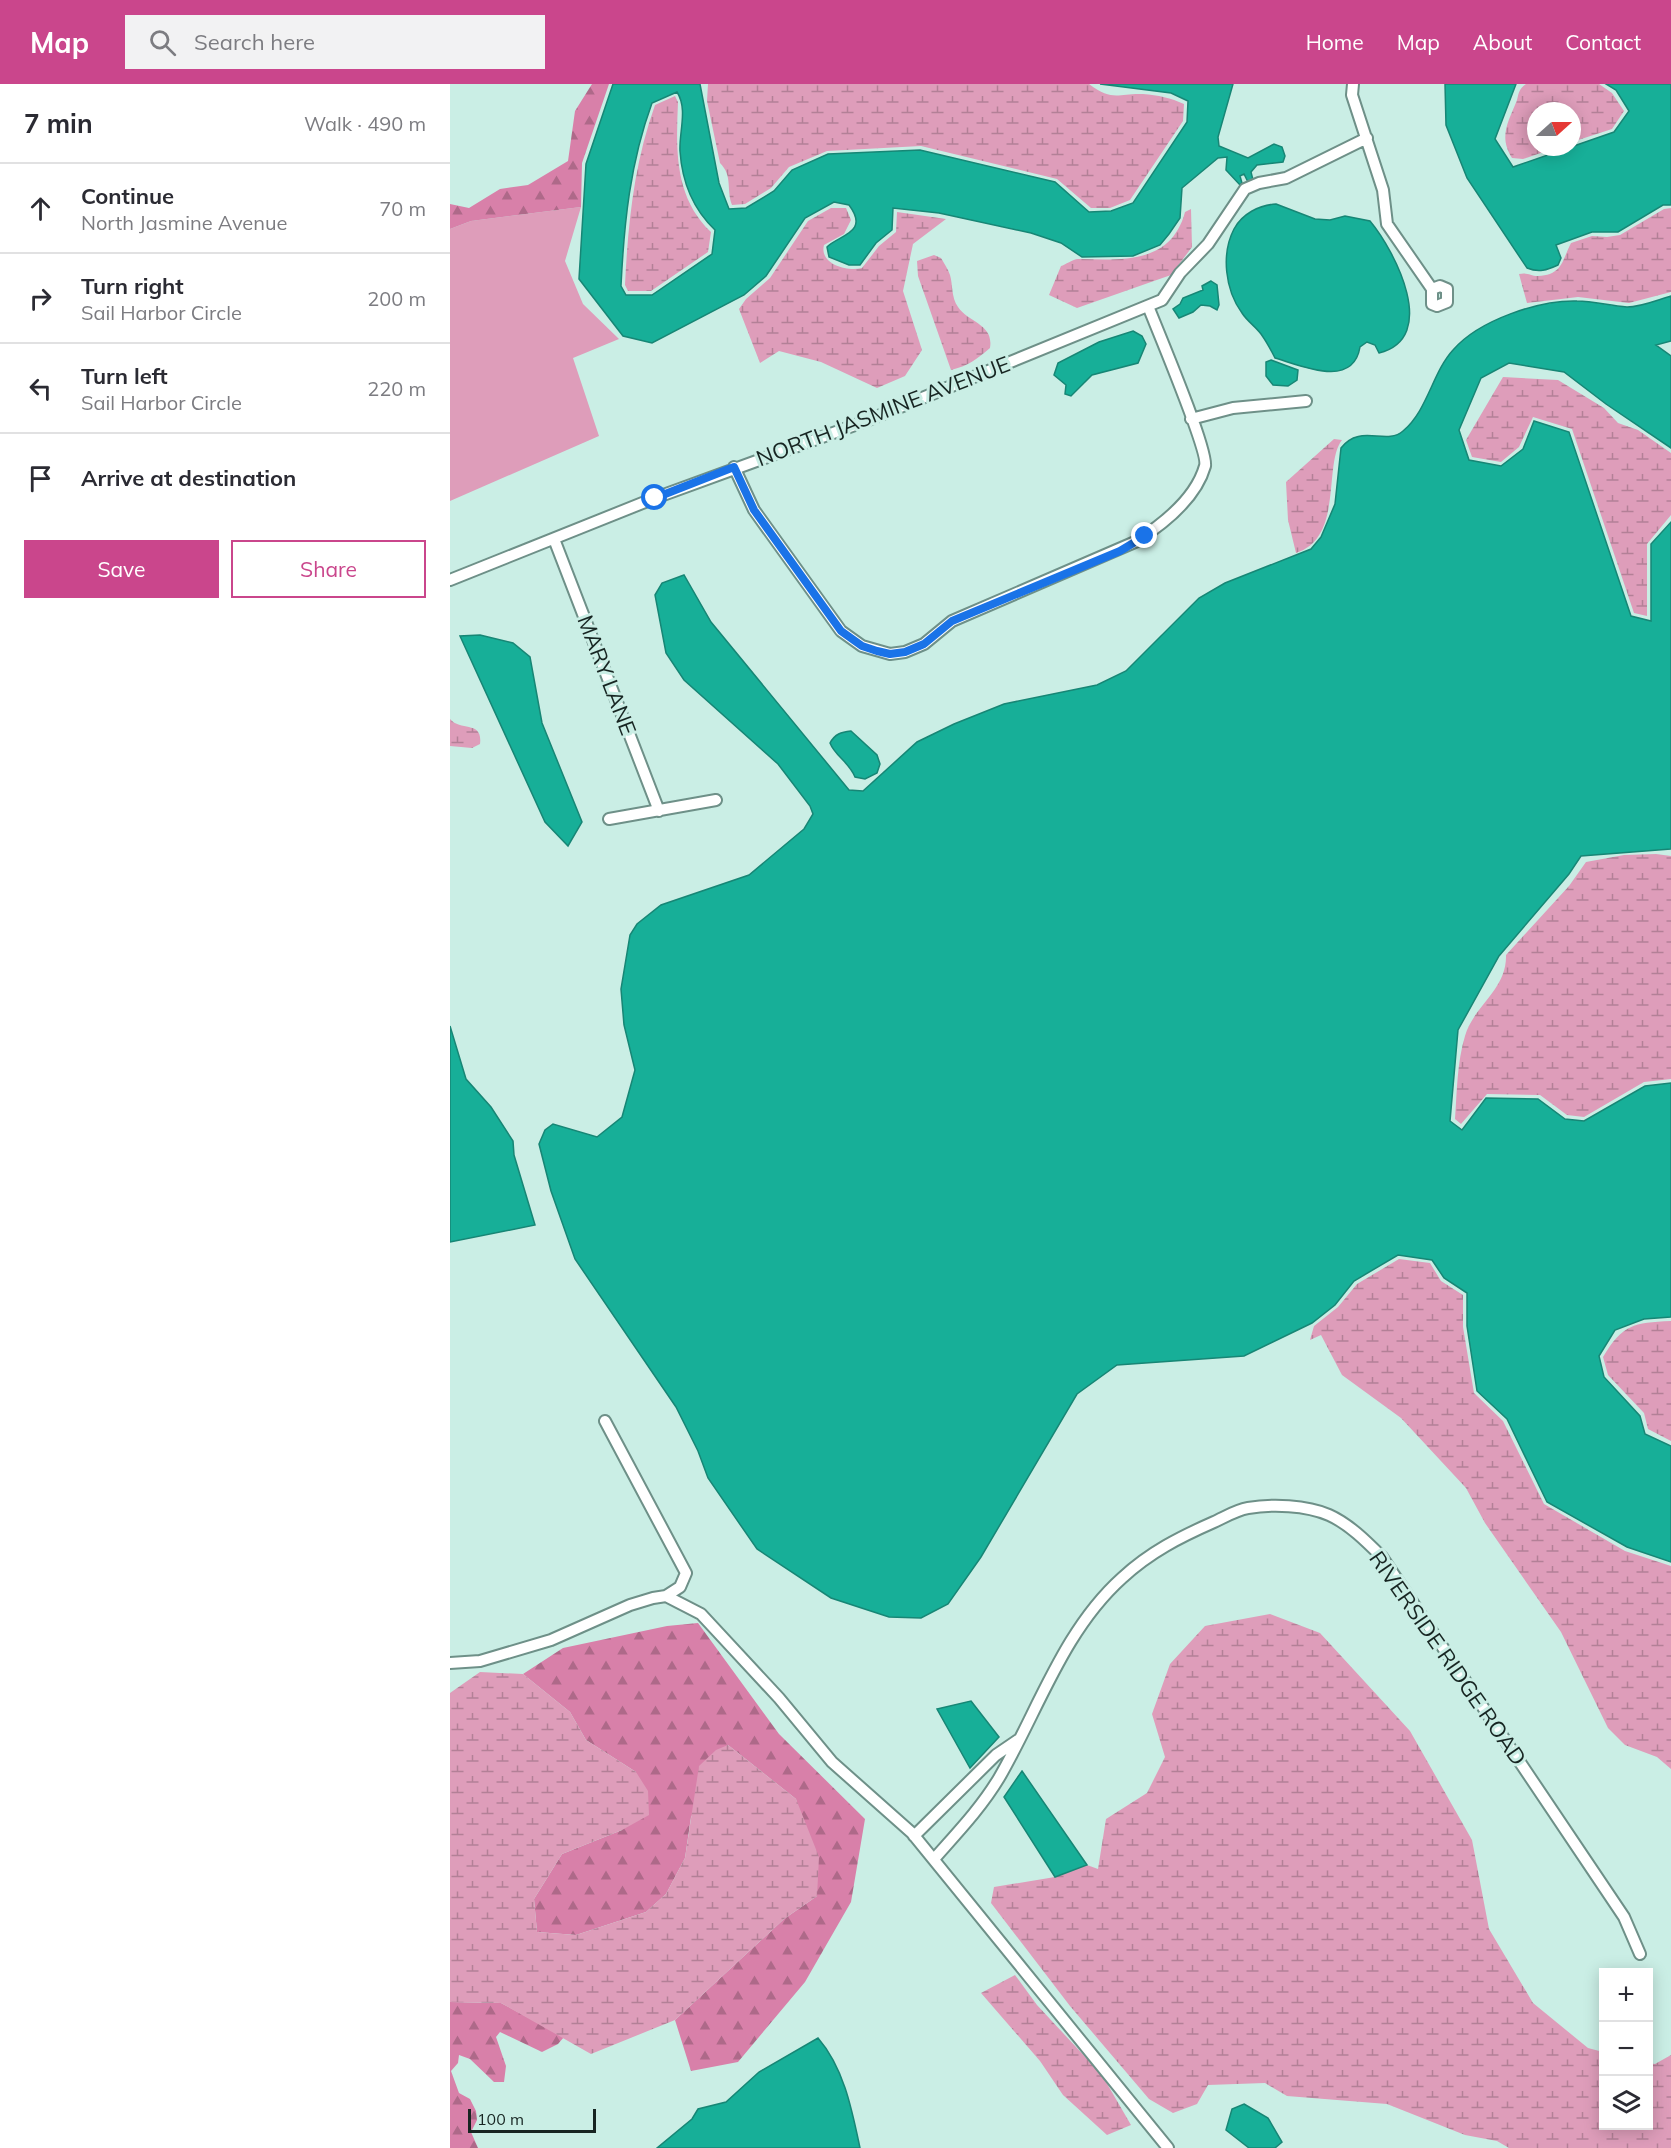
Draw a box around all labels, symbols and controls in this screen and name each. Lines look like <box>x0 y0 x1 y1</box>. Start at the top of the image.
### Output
search box <box>125 15 545 69</box>
text: Map <box>30 25 89 60</box>
icon: search <box>146 26 179 59</box>
text: Search here <box>194 28 315 56</box>
text: Home <box>1306 29 1364 55</box>
text: Map <box>1397 29 1440 55</box>
text: About <box>1473 29 1532 55</box>
text: Contact <box>1565 29 1641 55</box>
north arrow <box>1527 102 1581 156</box>
text: 7 min <box>24 107 93 140</box>
text: Walk · 490 m <box>304 111 426 136</box>
text: Continue <box>81 182 174 210</box>
icon: ahead <box>24 192 57 225</box>
text: 70 m <box>379 196 426 221</box>
text: North Jasmine Avenue <box>81 210 287 235</box>
text: Turn right <box>81 272 184 300</box>
icon: right <box>24 282 57 315</box>
text: 200 m <box>367 286 426 311</box>
text: Sail Harbor Circle <box>81 300 242 325</box>
street label: NORTH JASMINE AVENUE <box>752 350 1014 472</box>
text: Turn left <box>81 362 168 390</box>
icon: left <box>24 372 57 405</box>
text: 220 m <box>367 376 426 401</box>
text: Sail Harbor Circle <box>81 390 242 415</box>
icon: arrive <box>24 462 57 495</box>
text: Arrive at destination <box>81 464 296 492</box>
route start <box>641 484 667 510</box>
route end <box>1131 522 1157 548</box>
button: Save <box>24 540 219 598</box>
button: Share <box>231 540 426 598</box>
street label: MARY LANE <box>571 611 643 739</box>
street label: RIVERSIDE RIDGE ROAD <box>1363 1545 1533 1771</box>
map controls <box>1599 1968 1653 2130</box>
button: + <box>1599 1968 1653 2022</box>
button: − <box>1599 2022 1653 2076</box>
button: layers <box>1599 2076 1653 2130</box>
scale bar <box>468 2106 596 2134</box>
text: 100 m <box>477 2109 524 2129</box>

